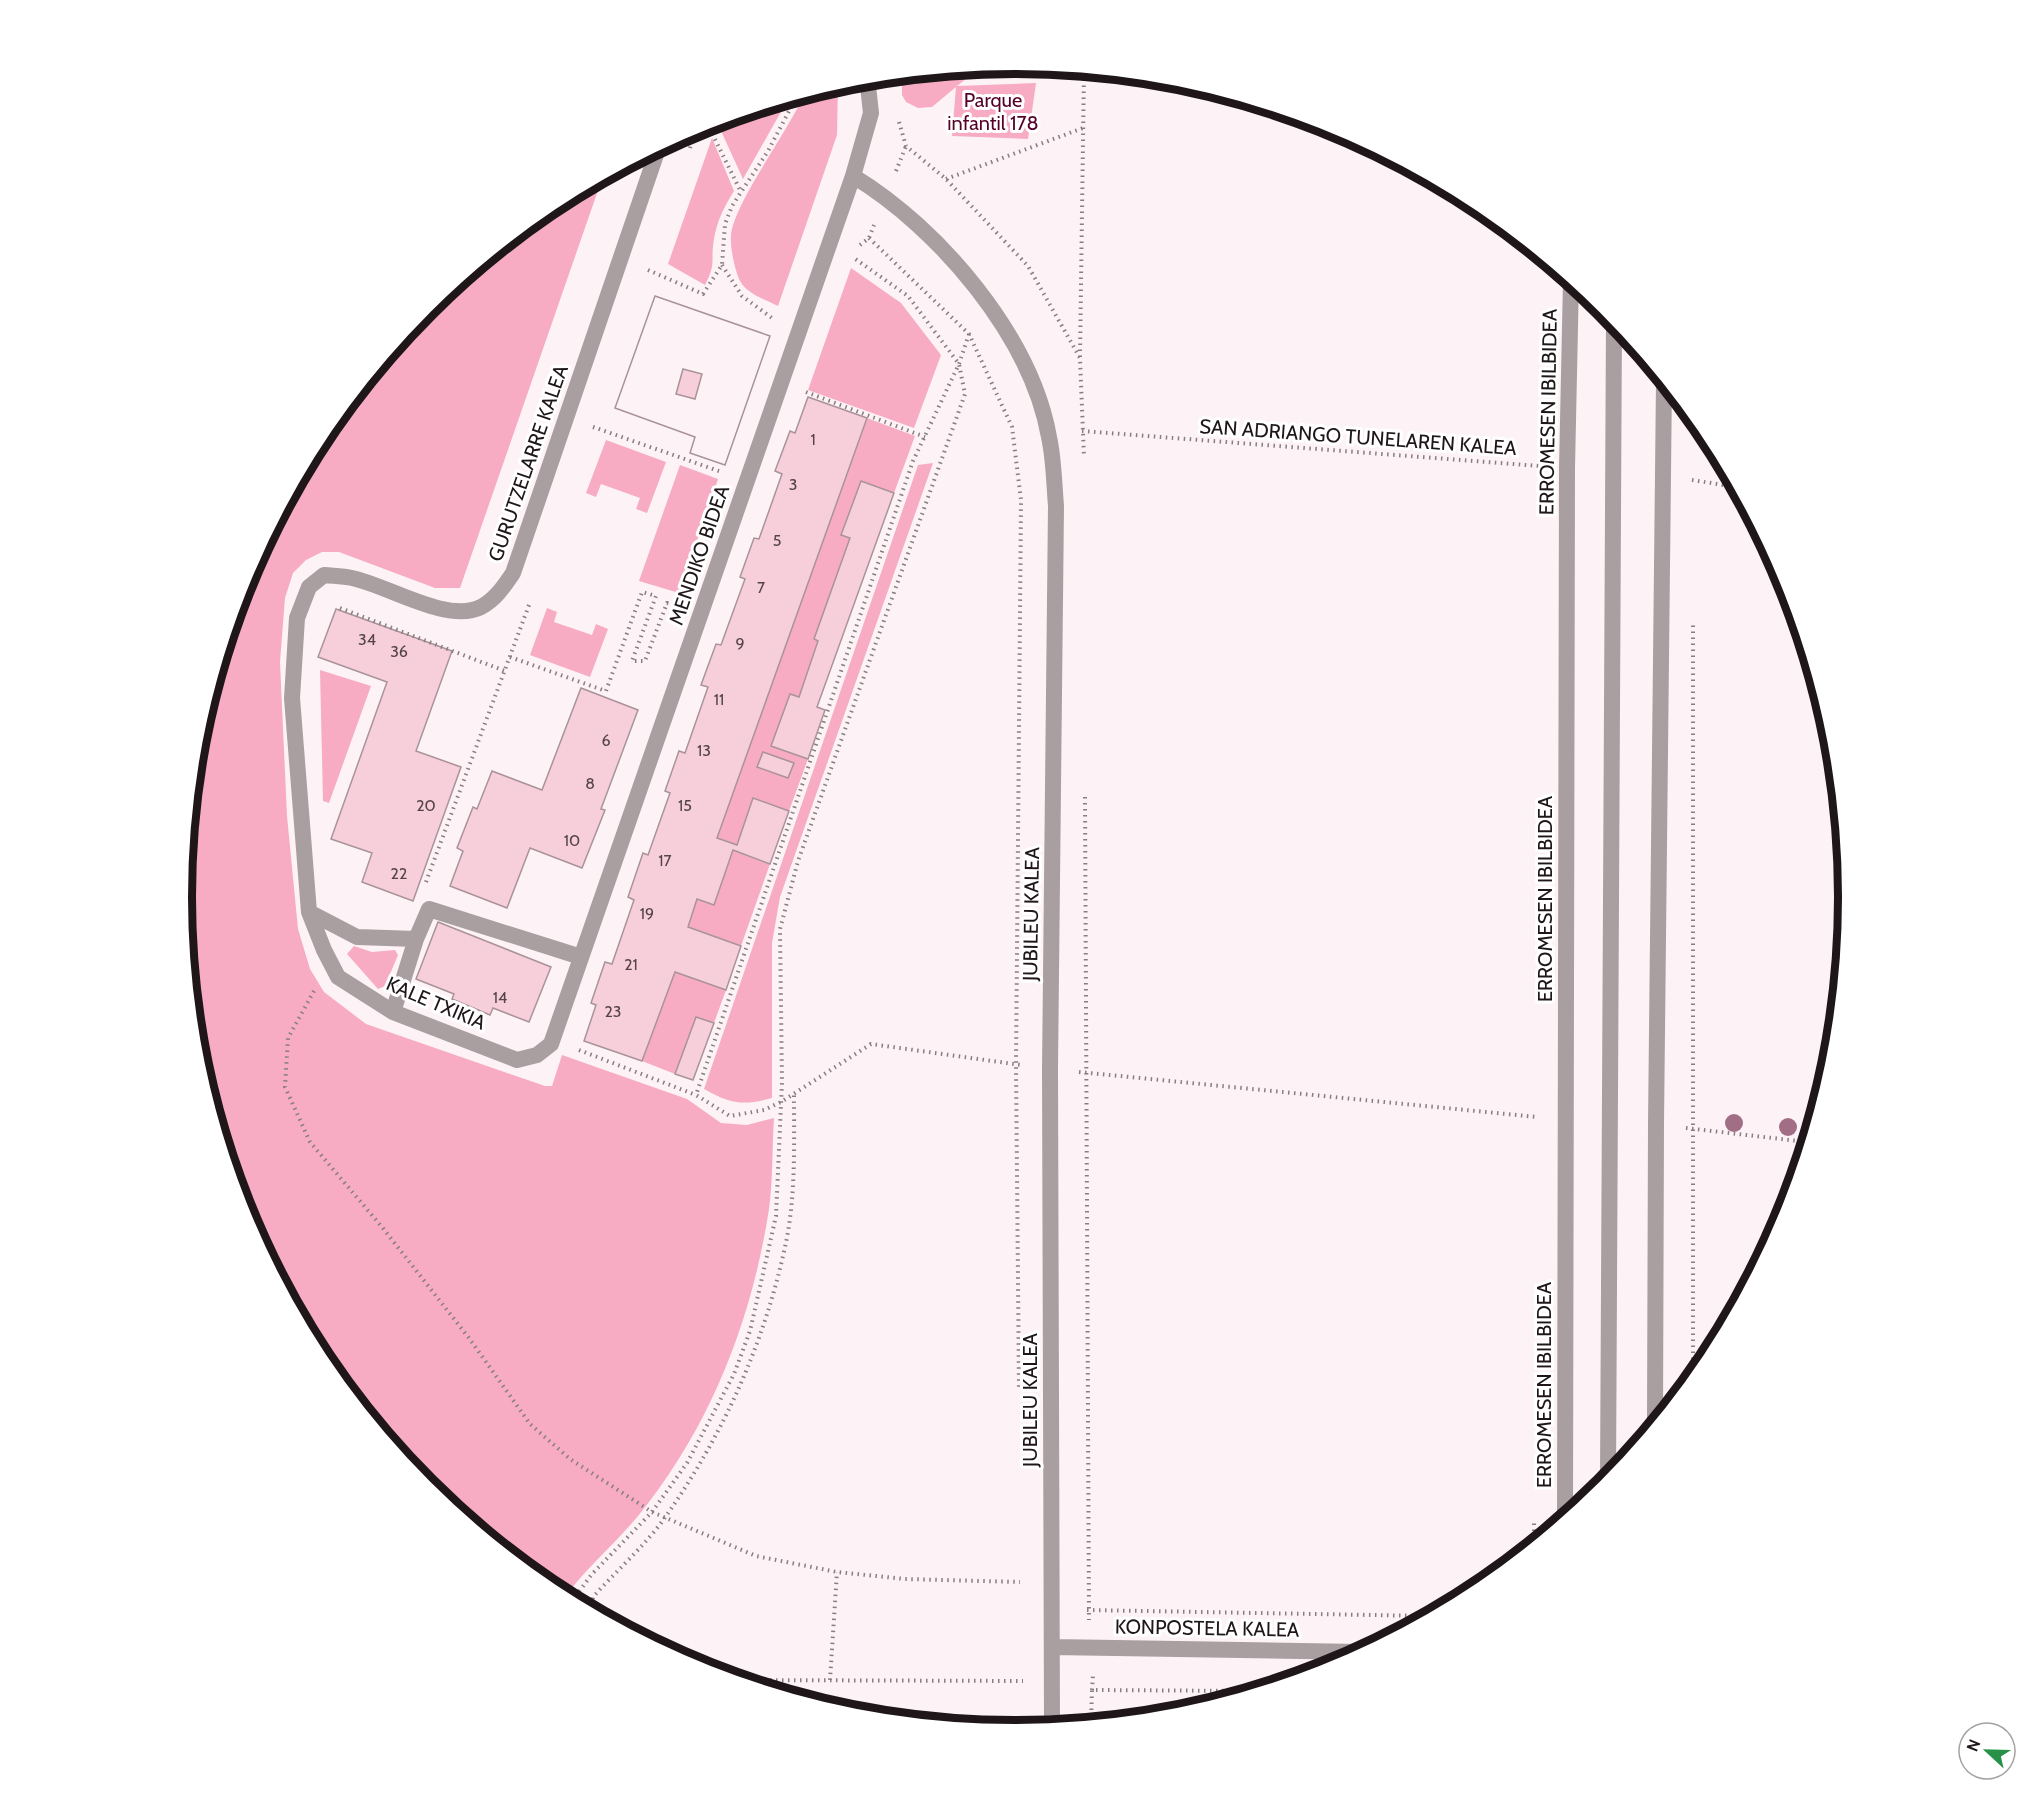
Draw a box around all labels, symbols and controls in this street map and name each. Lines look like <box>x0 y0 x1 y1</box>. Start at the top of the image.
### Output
park label: Parque infantil 178 <box>947 88 1039 135</box>
street label: ERROMESEN IBILBIDEA <box>1534 308 1562 515</box>
street label: GURUTZELARRE KALEA <box>483 361 573 564</box>
street label: SAN ADRIANGO TUNELAREN KALEA <box>1199 414 1518 460</box>
house number: 1 <box>810 430 816 449</box>
house number: 3 <box>789 475 797 494</box>
street label: MENDIKO BIDEA <box>664 481 734 628</box>
house number: 5 <box>773 531 781 550</box>
house number: 7 <box>757 578 765 597</box>
house number: 34 <box>358 630 376 649</box>
house number: 9 <box>735 634 745 653</box>
house number: 36 <box>390 642 408 661</box>
house number: 11 <box>714 690 724 709</box>
house number: 6 <box>601 731 611 750</box>
house number: 13 <box>697 741 711 760</box>
house number: 8 <box>585 774 595 793</box>
street label: ERROMESEN IBILBIDEA <box>1533 795 1557 1002</box>
house number: 20 <box>416 796 436 815</box>
house number: 15 <box>678 796 692 815</box>
house number: 10 <box>564 831 580 850</box>
street label: JUBILEU KALEA <box>1018 846 1044 982</box>
house number: 17 <box>658 851 672 870</box>
house number: 22 <box>391 864 407 883</box>
house number: 19 <box>640 904 654 923</box>
house number: 21 <box>624 955 638 974</box>
street label: KALE TXIKIA <box>383 971 490 1035</box>
house number: 14 <box>493 988 507 1007</box>
house number: 23 <box>604 1002 622 1021</box>
street label: ERROMESEN IBILBIDEA <box>1532 1281 1556 1488</box>
street label: JUBILEU KALEA <box>1018 1332 1042 1468</box>
street label: KONPOSTELA KALEA <box>1115 1614 1300 1642</box>
north arrow <box>1957 1721 2017 1781</box>
text: N <box>1963 1737 1984 1754</box>

